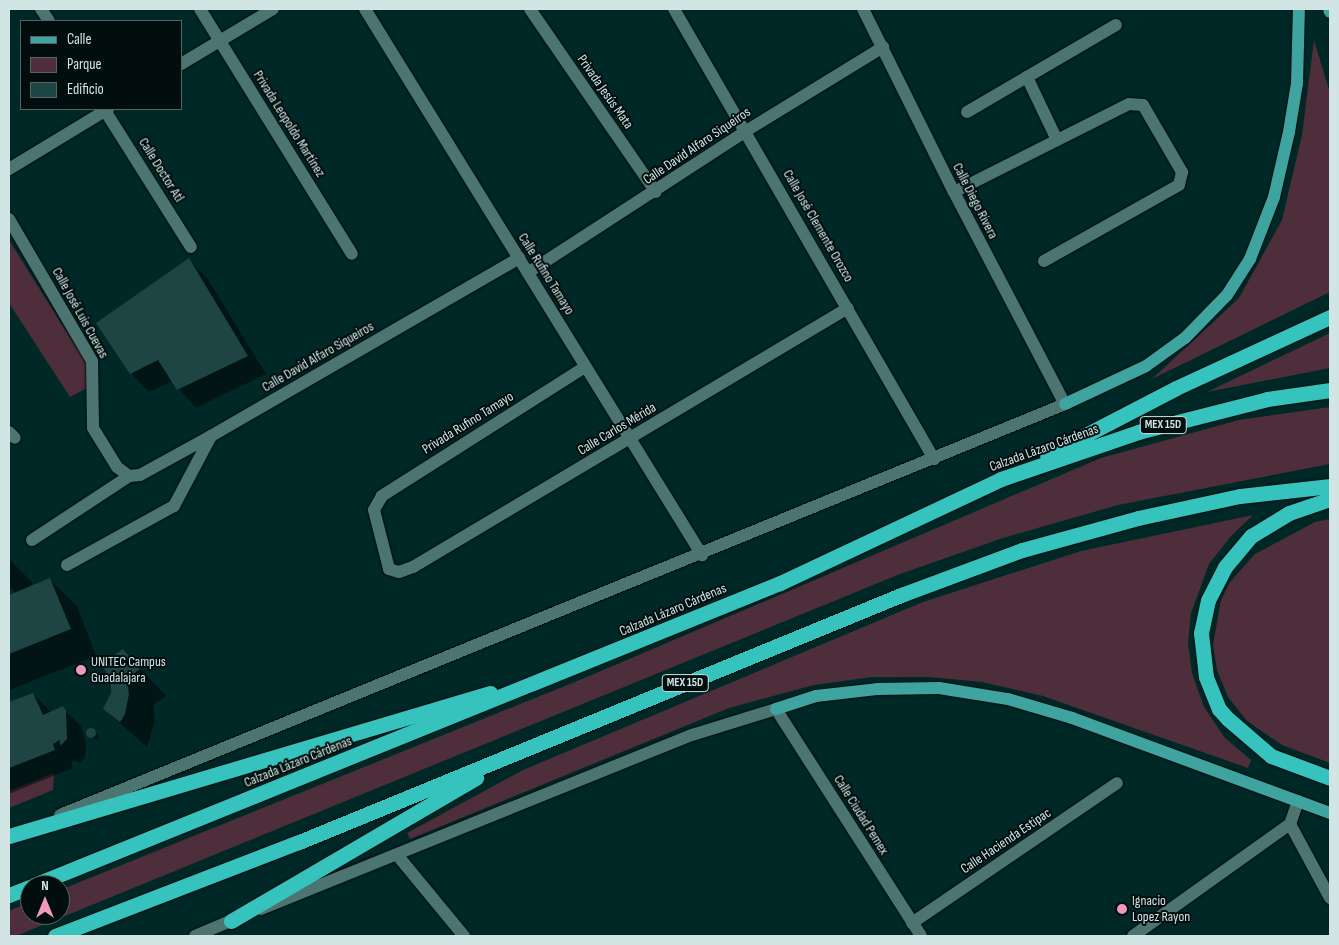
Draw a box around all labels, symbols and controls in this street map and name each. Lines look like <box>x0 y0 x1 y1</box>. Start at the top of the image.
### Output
legend <box>20 20 182 110</box>
text: Calle <box>67 30 91 49</box>
street label: Privada Jesús Mata <box>573 52 637 132</box>
text: Parque <box>67 55 102 74</box>
street label: Privada Leopoldo Martínez <box>249 68 329 180</box>
text: Edificio <box>67 80 104 99</box>
street label: Calle David Alfaro Siqueiros <box>640 104 754 188</box>
street label: Calle Doctor Atl <box>135 135 187 205</box>
street label: Calle Diego Rivera <box>949 160 1001 242</box>
street label: Calle José Clemente Orozco <box>779 167 857 285</box>
street label: Calle Rufino Tamayo <box>514 230 578 318</box>
street label: Calle José Luis Cuevas <box>48 265 112 361</box>
street label: Calle David Alfaro Siqueiros <box>259 318 377 396</box>
street label: Privada Rufino Tamayo <box>419 388 517 458</box>
street label: Calle Carlos Mérida <box>575 399 659 459</box>
road number: MEX 15D <box>1139 416 1187 434</box>
street label: Calzada Lázaro Cárdenas <box>987 420 1101 476</box>
street label: Calzada Lázaro Cárdenas <box>617 580 729 640</box>
place label: UNITEC Campus Guadalajara <box>91 654 166 686</box>
marker: UNITEC Campus Guadalajara <box>75 664 87 676</box>
road number: MEX 15D <box>661 674 709 692</box>
street label: Calzada Lázaro Cárdenas <box>242 733 354 791</box>
street label: Calle Ciudad Pemex <box>830 772 892 858</box>
street label: Calle Hacienda Estipac <box>958 805 1054 877</box>
north arrow <box>20 875 70 925</box>
text: N <box>41 877 49 894</box>
place label: Ignacio Lopez Rayon <box>1132 893 1190 926</box>
marker: Ignacio Lopez Rayon <box>1116 903 1128 915</box>

